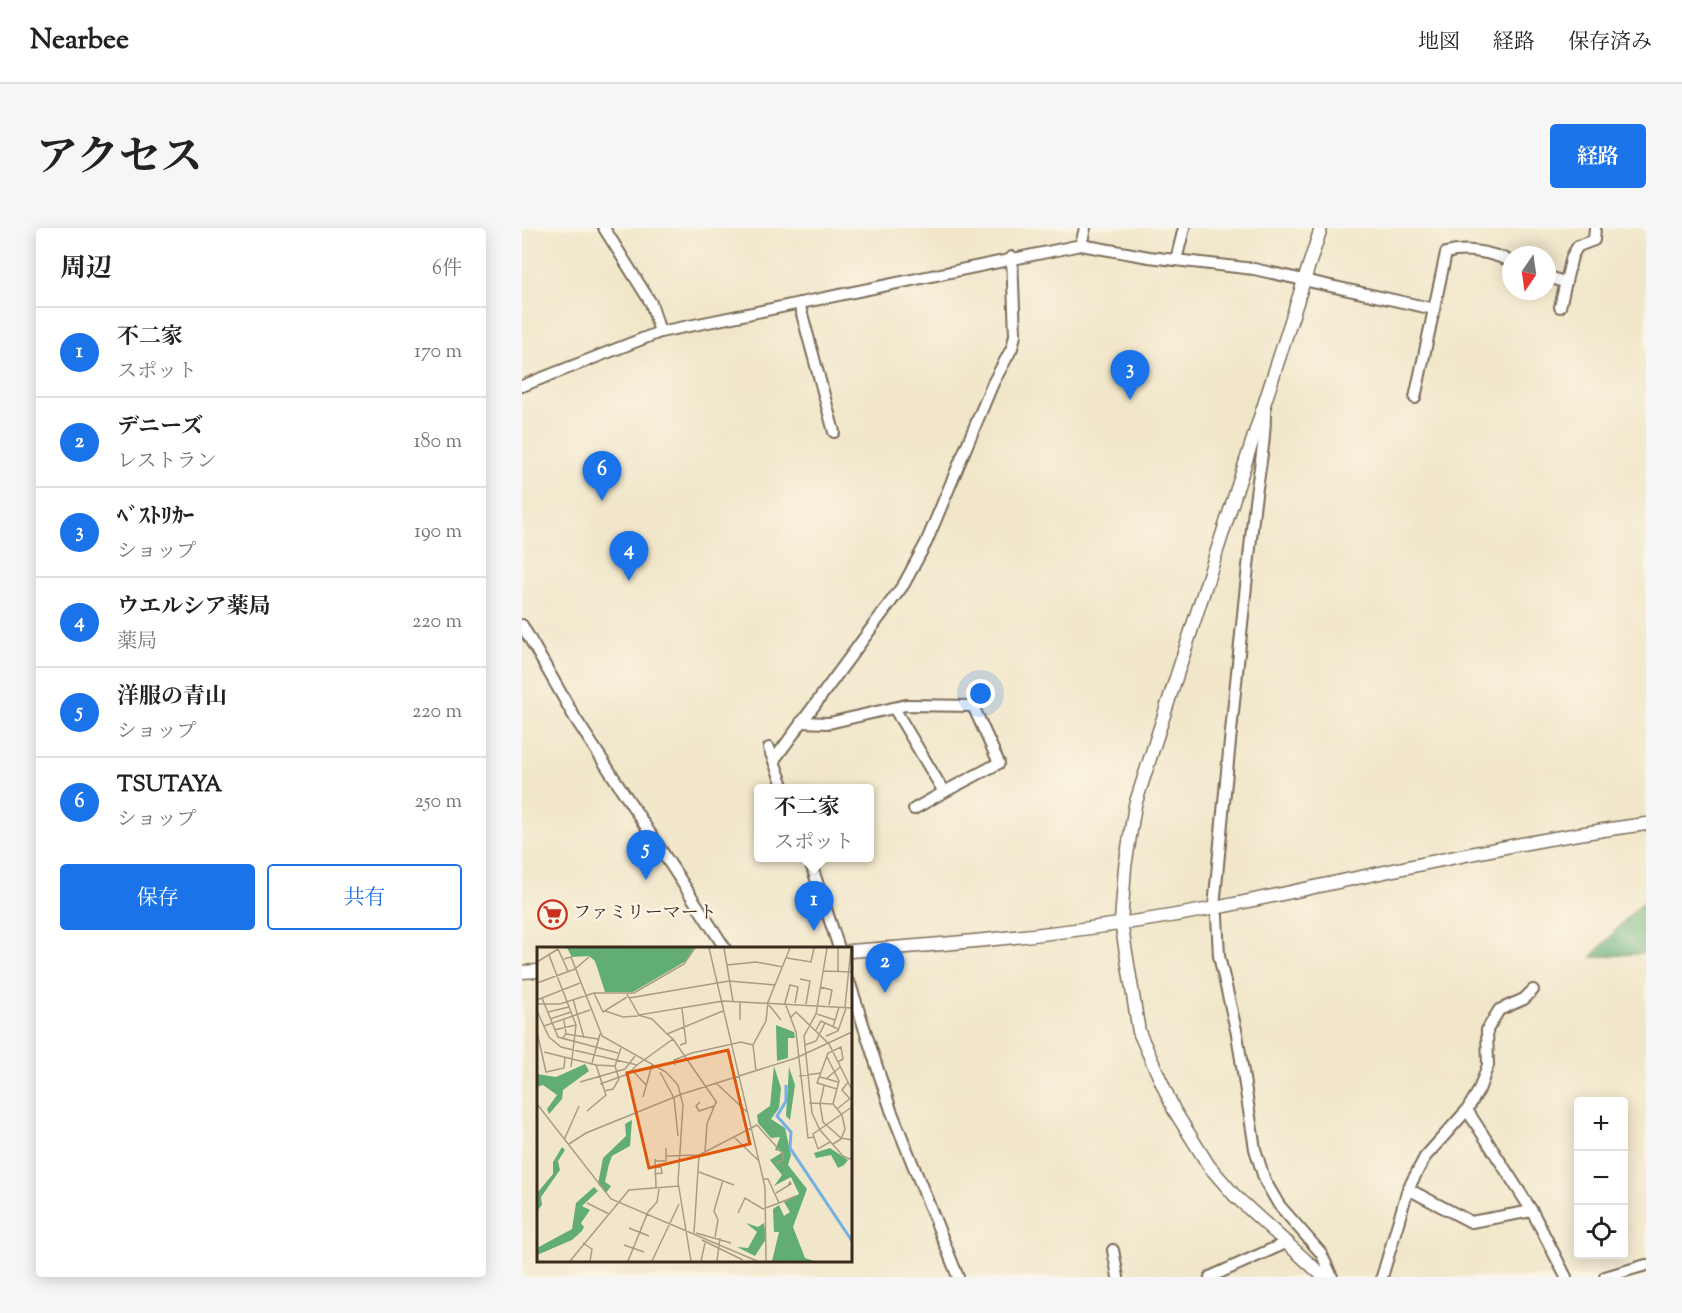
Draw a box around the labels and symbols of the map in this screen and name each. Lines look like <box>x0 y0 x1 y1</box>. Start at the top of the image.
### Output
north arrow <box>1502 246 1556 300</box>
pin: 3 <box>1110 350 1150 400</box>
pin: 6 <box>582 452 622 501</box>
pin: 4 <box>610 532 648 581</box>
your location <box>966 679 995 708</box>
pin: 5 <box>626 830 666 880</box>
pin: 1 <box>794 882 834 931</box>
supermarket icon: ファミリーマート <box>536 898 568 930</box>
place label: ファミリーマート <box>573 901 717 927</box>
pin: 2 <box>866 944 904 993</box>
inset map <box>537 947 852 1262</box>

